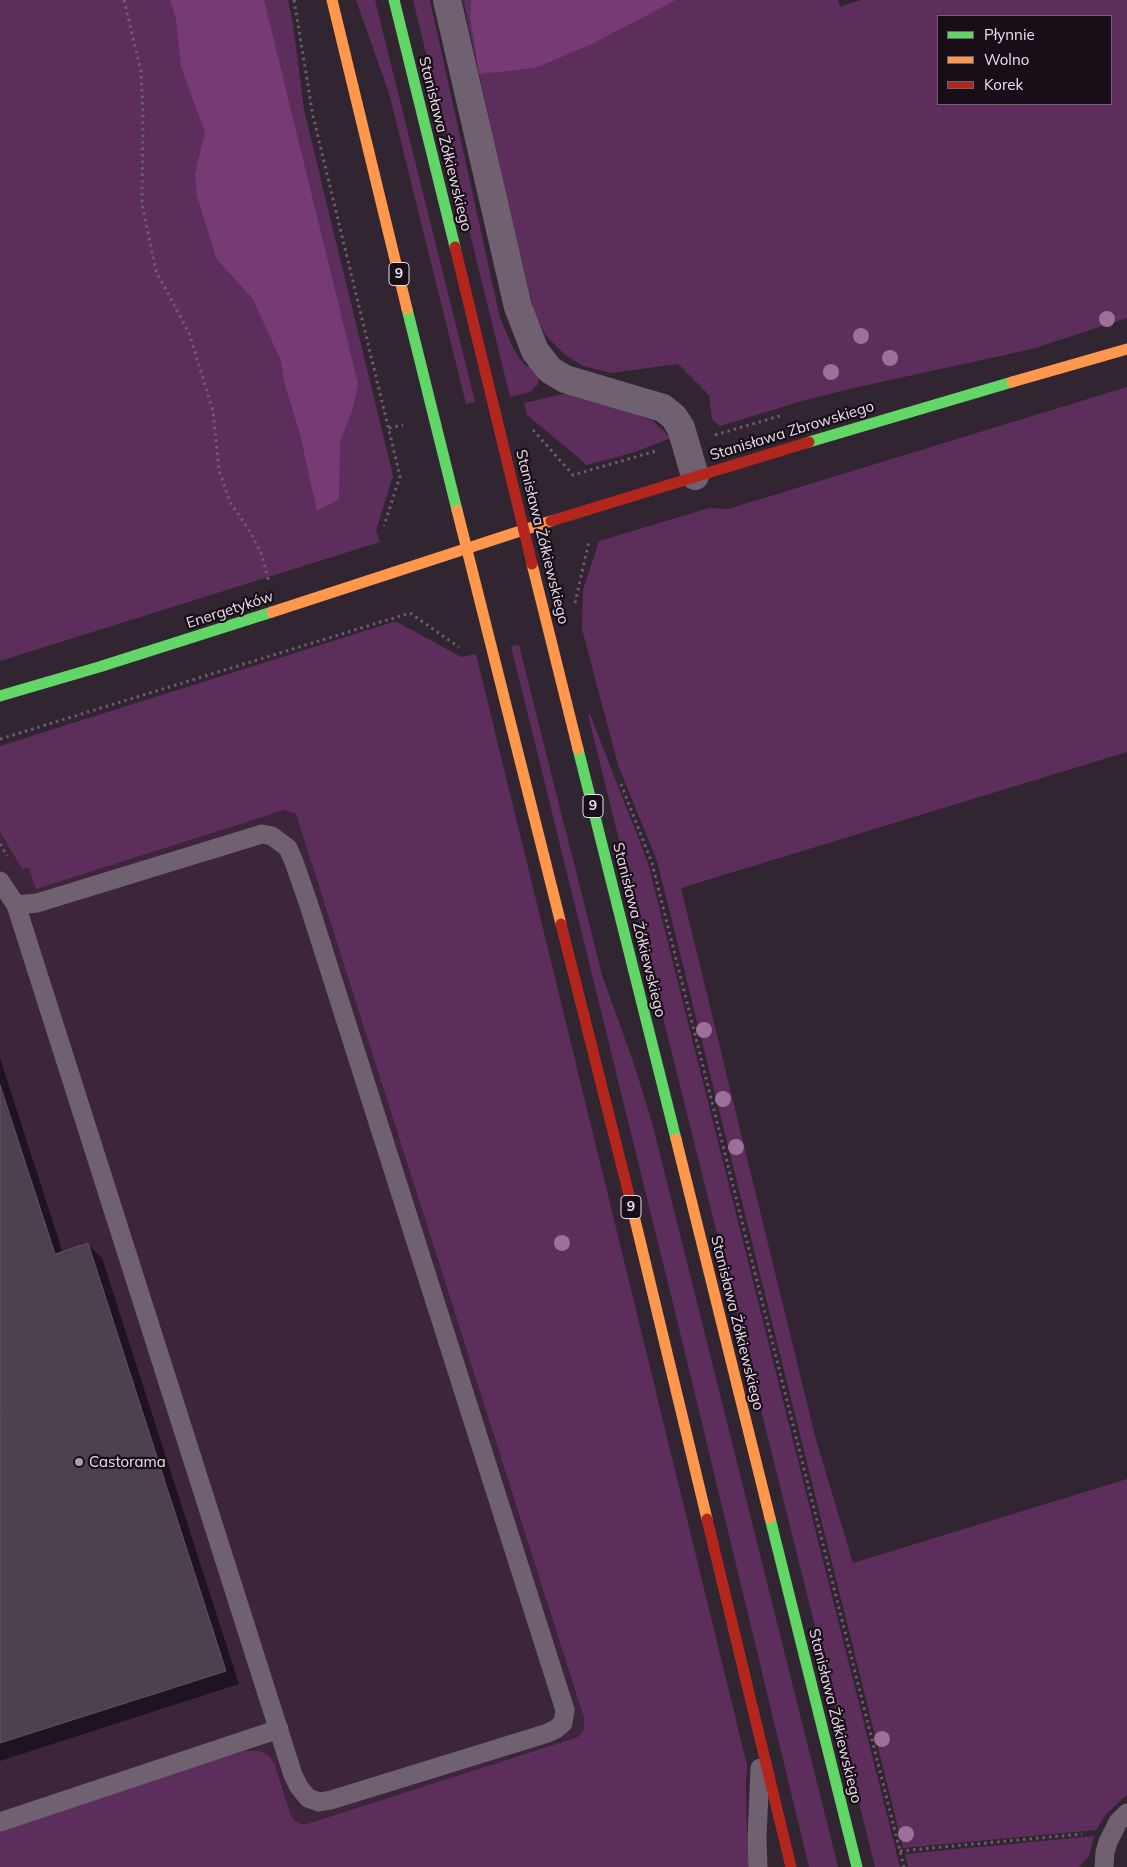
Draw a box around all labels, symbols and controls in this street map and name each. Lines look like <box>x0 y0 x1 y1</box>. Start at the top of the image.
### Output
legend <box>937 15 1112 105</box>
text: Płynnie <box>984 25 1035 44</box>
text: Wolno <box>984 50 1029 69</box>
street label: Stanisława Żółkiewskiego <box>415 55 475 233</box>
text: Korek <box>984 75 1023 94</box>
road number: 9 <box>389 262 409 286</box>
street label: Stanisława Zbrowskiego <box>708 397 876 465</box>
street label: Stanisława Żółkiewskiego <box>512 448 572 626</box>
street label: Energetyków <box>184 587 276 633</box>
road number: 9 <box>583 794 603 818</box>
street label: Stanisława Żółkiewskiego <box>609 841 669 1019</box>
road number: 9 <box>621 1196 641 1218</box>
street label: Stanisława Żółkiewskiego <box>707 1234 767 1412</box>
place label: Castorama <box>89 1453 166 1471</box>
marker: Castorama <box>73 1456 85 1468</box>
street label: Stanisława Żółkiewskiego <box>805 1627 865 1805</box>

